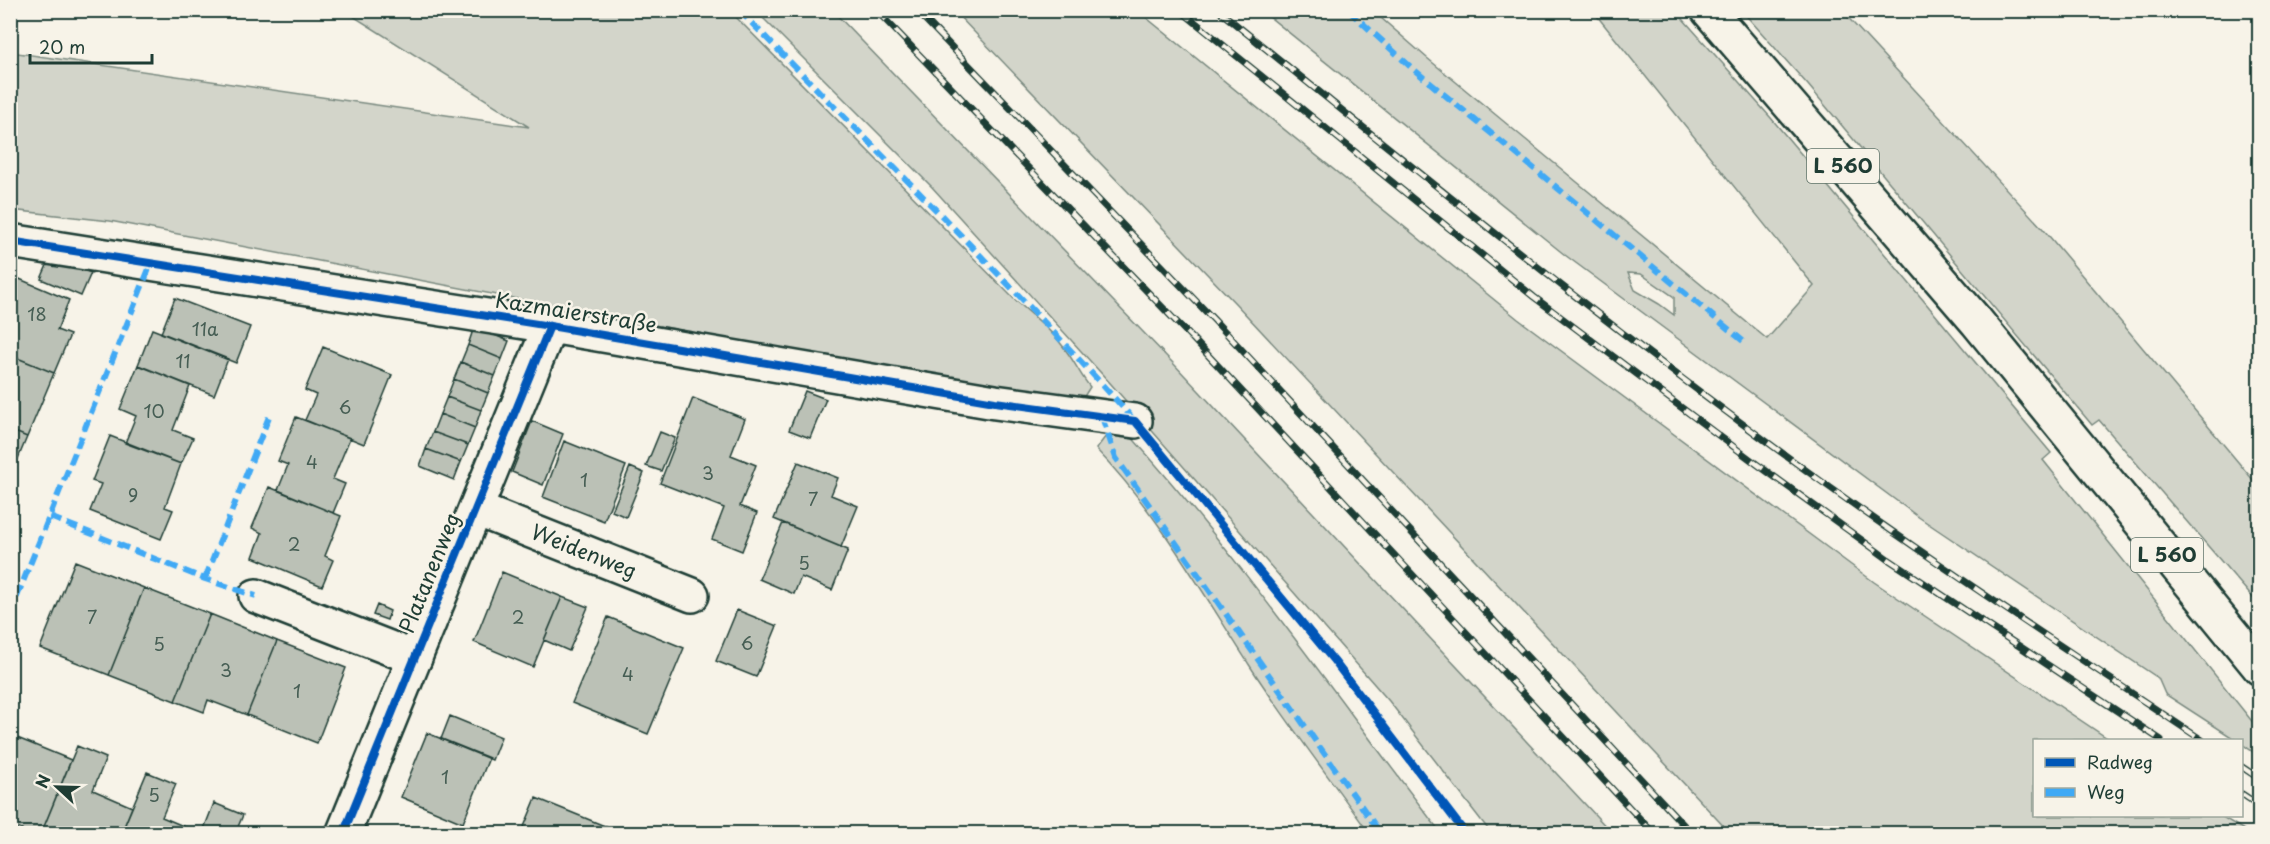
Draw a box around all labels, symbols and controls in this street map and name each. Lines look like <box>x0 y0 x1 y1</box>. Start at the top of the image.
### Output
scale bar <box>30 27 152 65</box>
text: 20 m <box>39 33 85 60</box>
road number: L 560 <box>1807 149 1879 183</box>
street label: Kazmaierstraße <box>493 282 659 340</box>
house number: 18 <box>27 300 47 327</box>
house number: 11a <box>192 315 219 342</box>
house number: 11 <box>175 347 191 374</box>
house number: 6 <box>339 393 351 420</box>
house number: 10 <box>143 397 165 424</box>
house number: 4 <box>306 448 318 475</box>
house number: 3 <box>702 459 714 486</box>
house number: 1 <box>580 466 588 493</box>
house number: 9 <box>128 481 138 508</box>
house number: 7 <box>808 485 818 512</box>
street label: Platanenweg <box>389 507 467 637</box>
street label: Weidenweg <box>527 515 642 586</box>
house number: 2 <box>288 530 300 557</box>
road number: L 560 <box>2131 538 2203 572</box>
house number: 5 <box>798 549 810 576</box>
house number: 7 <box>87 603 97 630</box>
house number: 2 <box>512 603 524 630</box>
house number: 6 <box>741 629 753 656</box>
house number: 5 <box>153 630 165 657</box>
house number: 3 <box>220 656 232 683</box>
house number: 4 <box>622 660 634 687</box>
house number: 1 <box>293 677 301 704</box>
legend <box>2033 739 2243 817</box>
text: Radweg <box>2087 748 2153 775</box>
north arrow <box>27 757 87 817</box>
house number: 1 <box>441 763 449 790</box>
text: N <box>29 771 56 791</box>
text: Weg <box>2087 778 2125 805</box>
house number: 5 <box>148 781 160 808</box>

